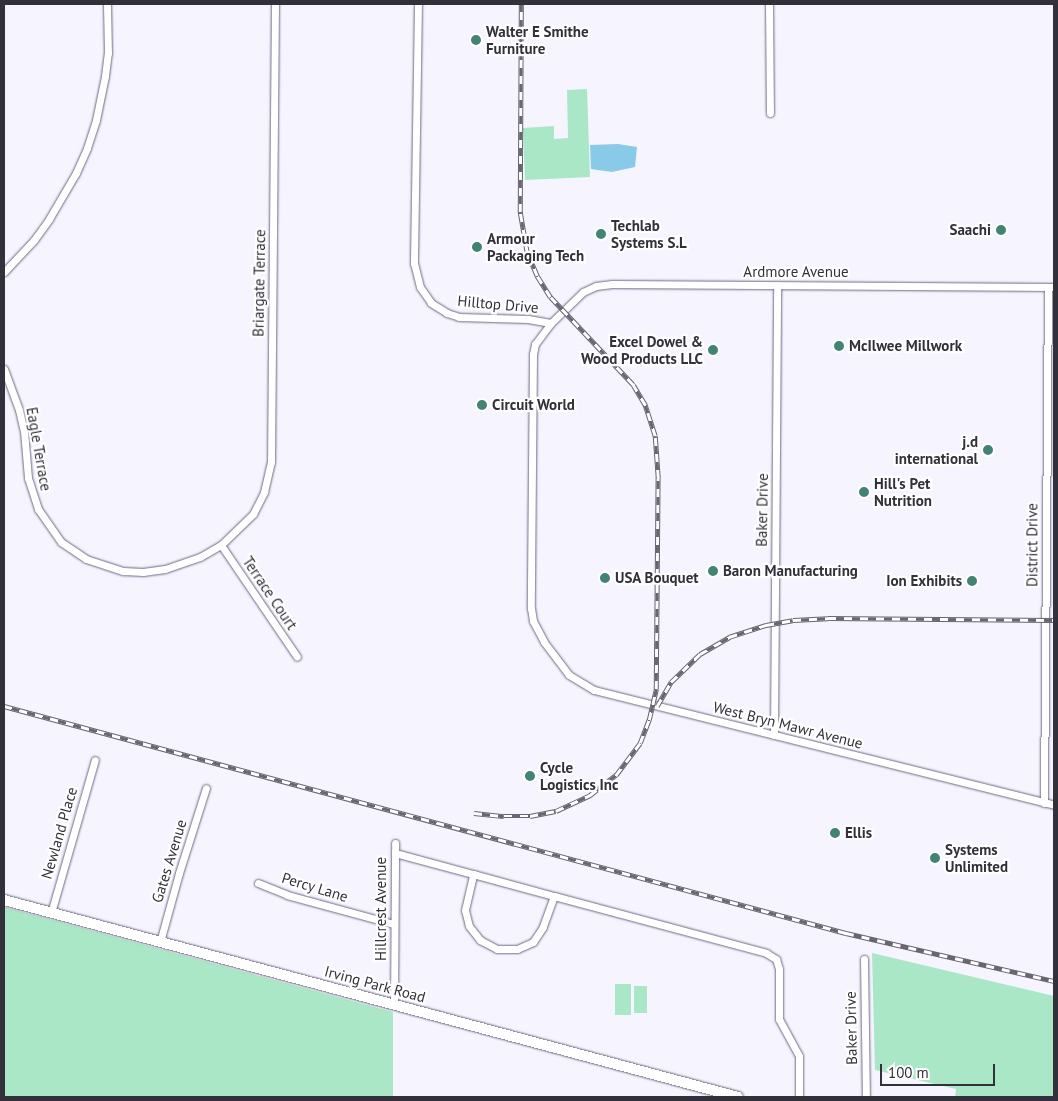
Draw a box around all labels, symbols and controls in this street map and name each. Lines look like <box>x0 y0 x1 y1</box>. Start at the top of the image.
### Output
place label: Walter E Smithe Furniture <box>486 22 589 57</box>
marker: Walter E Smithe Furniture <box>470 34 482 46</box>
place label: Techlab Systems S.L <box>611 216 687 251</box>
place label: Saachi <box>949 221 991 239</box>
marker: Saachi <box>995 224 1007 236</box>
marker: Techlab Systems S.L <box>595 228 607 240</box>
street label: Briargate Terrace <box>249 229 269 337</box>
place label: Armour Packaging Tech <box>487 229 585 264</box>
marker: Armour Packaging Tech <box>471 241 483 253</box>
street label: Ardmore Avenue <box>743 263 849 281</box>
street label: Hilltop Drive <box>457 291 539 317</box>
place label: Excel Dowel & Wood Products LLC <box>581 332 703 367</box>
place label: McIlwee Millwork <box>849 337 962 355</box>
marker: McIlwee Millwork <box>833 340 845 352</box>
marker: Excel Dowel & Wood Products LLC <box>707 344 719 356</box>
place label: Circuit World <box>492 396 575 414</box>
marker: Circuit World <box>476 399 488 411</box>
street label: Eagle Terrace <box>23 405 55 493</box>
place label: j.d international <box>895 432 978 467</box>
marker: j.d international <box>982 444 994 456</box>
street label: Baker Drive <box>752 473 772 547</box>
place label: Hill's Pet Nutrition <box>874 474 932 509</box>
marker: Hill's Pet Nutrition <box>858 486 870 498</box>
street label: District Drive <box>1023 503 1041 587</box>
street label: Terrace Court <box>239 553 301 633</box>
place label: Baron Manufacturing <box>723 562 858 580</box>
marker: Baron Manufacturing <box>707 565 719 577</box>
place label: USA Bouquet <box>615 569 699 587</box>
marker: USA Bouquet <box>599 572 611 584</box>
place label: Ion Exhibits <box>886 572 962 590</box>
marker: Ion Exhibits <box>966 575 978 587</box>
street label: West Bryn Mawr Avenue <box>711 698 865 752</box>
place label: Cycle Logistics Inc <box>540 758 618 793</box>
marker: Cycle Logistics Inc <box>524 770 536 782</box>
street label: Newland Place <box>37 785 81 881</box>
street label: Gates Avenue <box>148 817 190 905</box>
place label: Ellis <box>845 824 872 842</box>
marker: Ellis <box>829 827 841 839</box>
place label: Systems Unlimited <box>945 840 1008 875</box>
marker: Systems Unlimited <box>929 852 941 864</box>
street label: Hillcrest Avenue <box>372 857 390 961</box>
street label: Percy Lane <box>279 868 351 906</box>
street label: Irving Park Road <box>322 962 428 1006</box>
street label: Baker Drive <box>841 991 861 1065</box>
scale bar <box>883 1054 998 1086</box>
text: 100 m <box>888 1063 929 1082</box>

